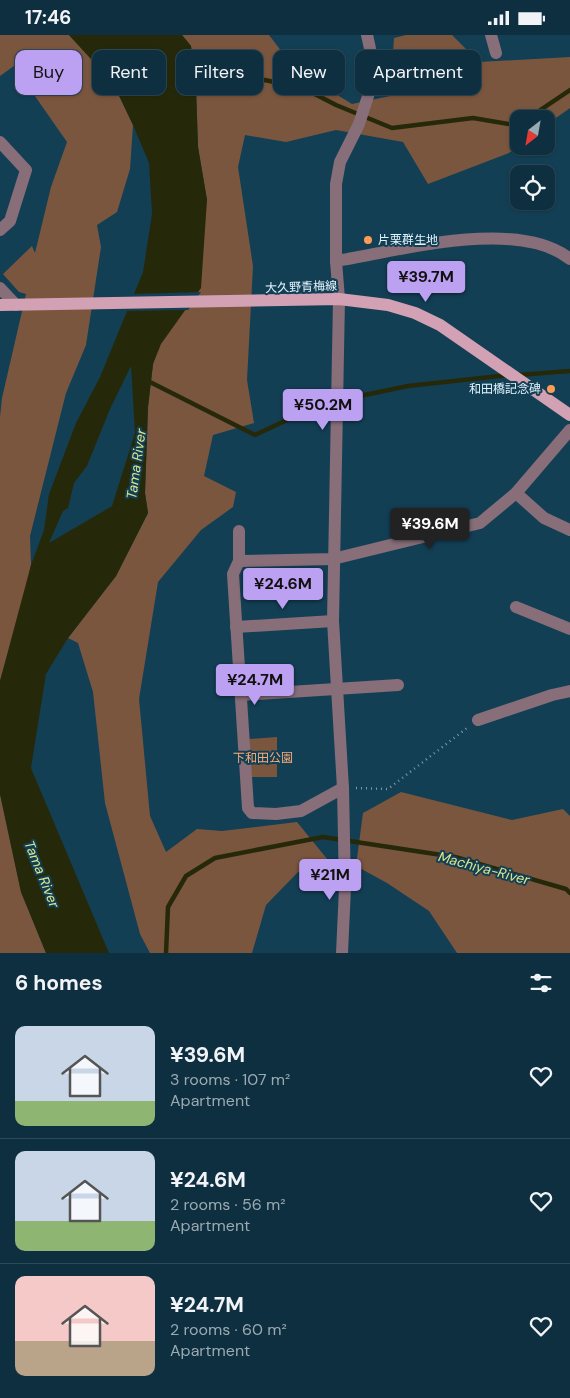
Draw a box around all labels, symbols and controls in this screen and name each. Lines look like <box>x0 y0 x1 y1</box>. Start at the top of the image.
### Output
text: 17:46 <box>25 5 71 30</box>
chip: Buy <box>15 50 82 95</box>
chip: Rent <box>92 50 166 95</box>
chip: Filters <box>176 50 263 95</box>
chip: New <box>273 50 345 95</box>
chip: Apartment <box>355 50 481 95</box>
north arrow <box>510 110 555 155</box>
map controls <box>510 110 555 210</box>
button: locate <box>510 165 555 210</box>
place label: 片栗群生地 <box>378 232 438 248</box>
marker: 片栗群生地 <box>362 234 374 246</box>
pin: ¥39.7M <box>385 261 467 303</box>
text: ¥39.7M <box>398 266 454 287</box>
street label: 大久野青梅線 <box>265 278 337 296</box>
place label: 和田橋記念碑 <box>469 381 541 397</box>
marker: 和田橋記念碑 <box>545 383 557 395</box>
pin: ¥50.2M <box>282 389 364 431</box>
text: ¥50.2M <box>294 394 352 415</box>
water label: Tama River <box>122 427 150 500</box>
pin: ¥39.6M <box>389 507 471 550</box>
text: ¥39.6M <box>401 513 459 534</box>
pin: ¥24.6M <box>242 567 324 610</box>
text: ¥24.6M <box>254 573 312 594</box>
pin: ¥24.7M <box>214 663 296 706</box>
text: ¥24.7M <box>227 669 283 690</box>
park label: 下和田公園 <box>233 750 293 766</box>
water label: Tama River <box>20 838 64 911</box>
water label: Machiya-River <box>436 847 532 889</box>
pin: ¥21M <box>300 859 360 901</box>
text: ¥21M <box>310 864 350 885</box>
text: 6 homes <box>15 969 103 997</box>
icon: filters <box>527 969 555 997</box>
text: ¥39.6M <box>170 1041 245 1069</box>
icon: home <box>55 1046 115 1106</box>
icon: heart <box>527 1062 555 1090</box>
text: 3 rooms · 107 m² <box>170 1069 290 1090</box>
text: Apartment <box>170 1090 250 1111</box>
text: ¥24.6M <box>170 1166 246 1194</box>
icon: home <box>55 1171 115 1231</box>
icon: heart <box>527 1187 555 1215</box>
text: 2 rooms · 56 m² <box>170 1194 286 1215</box>
text: Apartment <box>170 1215 250 1236</box>
text: ¥24.7M <box>170 1291 244 1319</box>
icon: home <box>55 1296 115 1356</box>
icon: heart <box>527 1312 555 1340</box>
text: 2 rooms · 60 m² <box>170 1319 287 1340</box>
text: Apartment <box>170 1340 250 1361</box>

